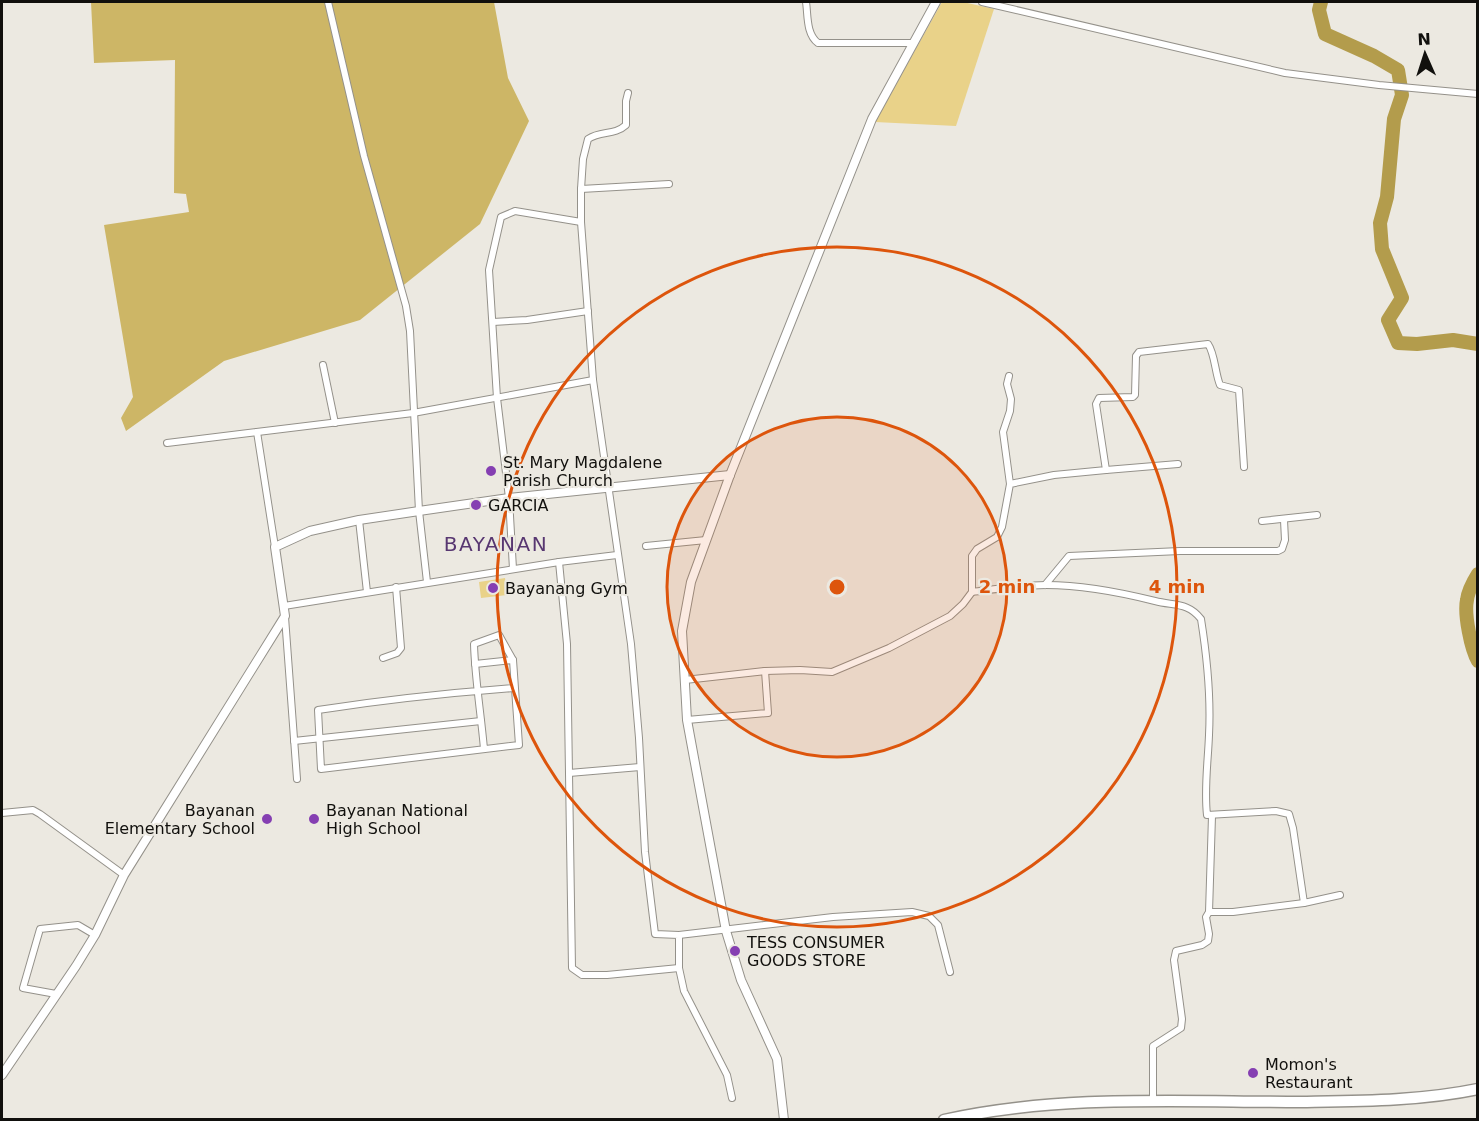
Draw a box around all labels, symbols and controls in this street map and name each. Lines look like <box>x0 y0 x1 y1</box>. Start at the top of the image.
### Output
north arrow <box>1395 24 1455 84</box>
text: N <box>1417 30 1431 49</box>
place label: St. Mary Magdalene Parish Church <box>503 453 662 490</box>
marker: St. Mary Magdalene Parish Church <box>484 464 498 478</box>
place label: GARCIA <box>488 496 549 515</box>
marker: GARCIA <box>469 498 483 512</box>
district label: BAYANAN <box>444 532 548 556</box>
text: 2 min <box>979 576 1035 597</box>
text: 4 min <box>1149 576 1205 597</box>
centre of rings <box>827 577 847 597</box>
place label: Bayanang Gym <box>505 579 628 598</box>
marker: Bayanang Gym <box>486 581 500 595</box>
place label: Bayanan Elementary School <box>105 801 255 838</box>
place label: Bayanan National High School <box>326 801 468 838</box>
marker: Bayanan Elementary School <box>260 812 274 826</box>
marker: Bayanan National High School <box>307 812 321 826</box>
place label: TESS CONSUMER GOODS STORE <box>746 933 885 970</box>
marker: TESS CONSUMER GOODS STORE <box>728 944 742 958</box>
place label: Momon's Restaurant <box>1265 1055 1353 1092</box>
marker: Momon's Restaurant <box>1246 1066 1260 1080</box>

